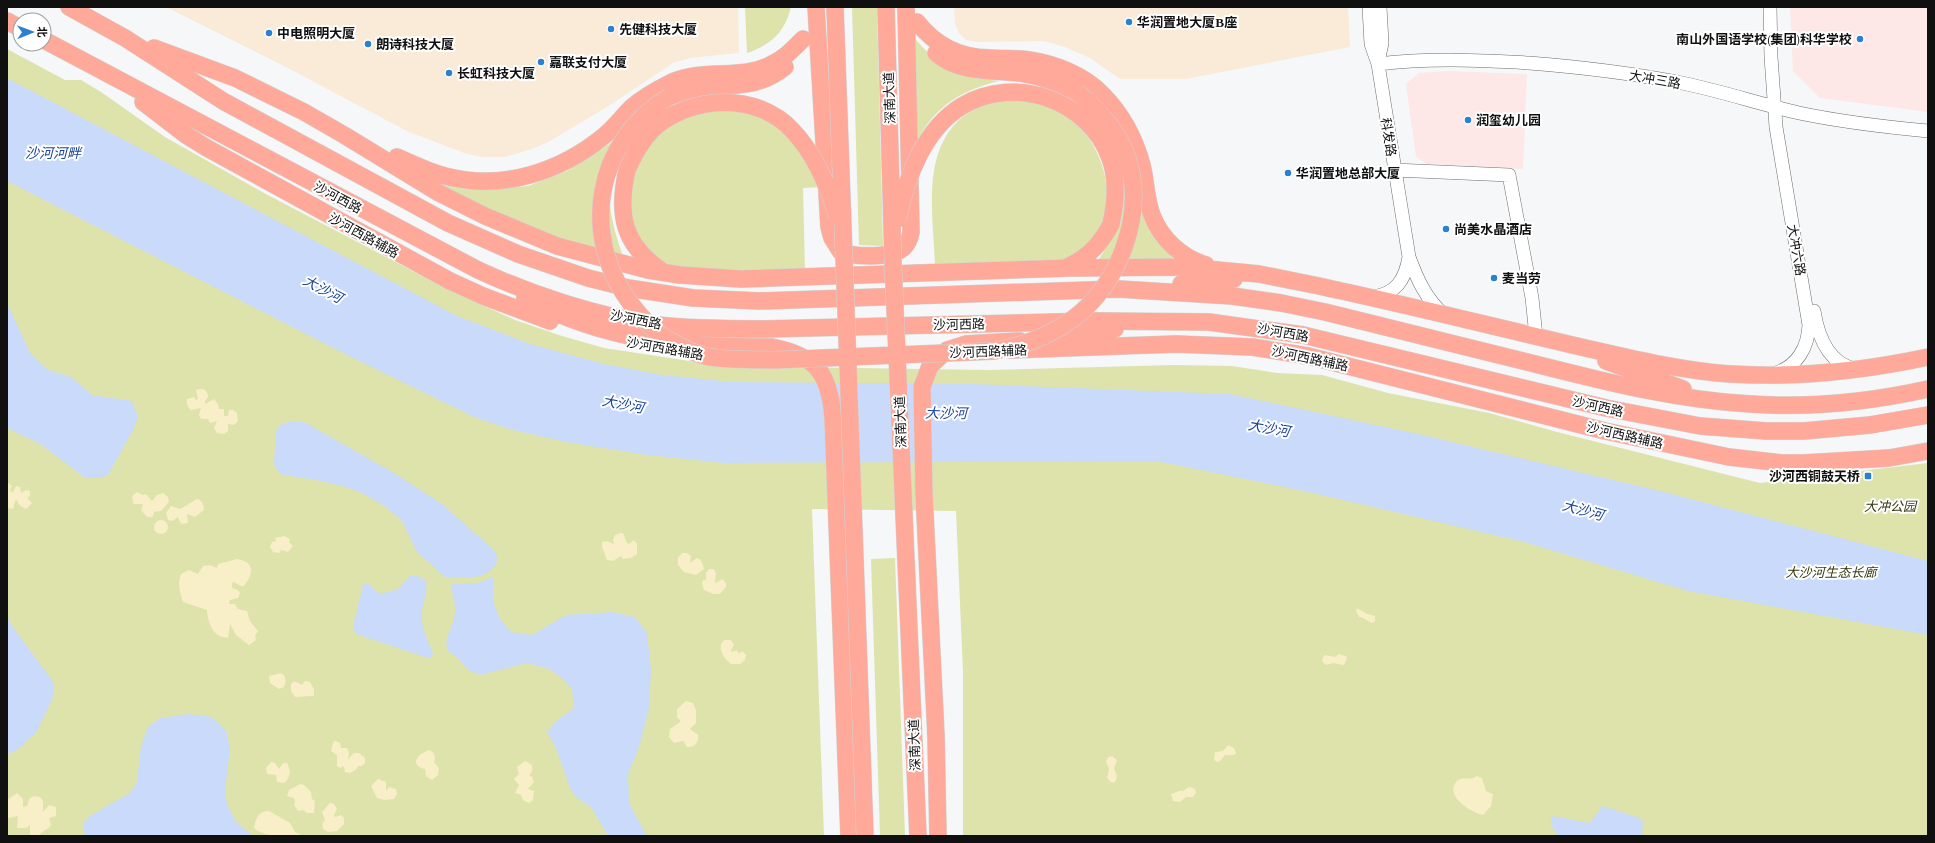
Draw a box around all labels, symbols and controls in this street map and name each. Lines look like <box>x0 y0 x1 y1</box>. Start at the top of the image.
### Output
north arrow <box>12 12 52 52</box>
place label: 华润置地大厦B座 <box>1137 13 1237 33</box>
marker: 华润置地大厦B座 <box>1124 17 1134 27</box>
place label: 先健科技大厦 <box>619 20 697 40</box>
place label: 中电照明大厦 <box>277 24 355 44</box>
marker: 先健科技大厦 <box>606 24 616 34</box>
text: 北 <box>33 26 50 37</box>
marker: 中电照明大厦 <box>264 28 274 38</box>
place label: 南山外国语学校(集团)科华学校 <box>1676 30 1852 50</box>
marker: 南山外国语学校(集团)科华学校 <box>1855 34 1865 44</box>
place label: 朗诗科技大厦 <box>376 35 454 55</box>
marker: 朗诗科技大厦 <box>363 39 373 49</box>
place label: 嘉联支付大厦 <box>549 53 627 73</box>
marker: 嘉联支付大厦 <box>536 57 546 67</box>
place label: 长虹科技大厦 <box>457 64 535 84</box>
street label: 大冲三路 <box>1627 66 1682 94</box>
marker: 长虹科技大厦 <box>444 68 454 78</box>
street label: 深南大道 <box>879 72 901 124</box>
place label: 润玺幼儿园 <box>1476 111 1541 131</box>
marker: 润玺幼儿园 <box>1463 115 1473 125</box>
street label: 科发路 <box>1375 116 1401 158</box>
water label: 沙河河畔 <box>25 143 83 164</box>
place label: 华润置地总部大厦 <box>1296 164 1400 184</box>
marker: 华润置地总部大厦 <box>1283 168 1293 178</box>
street label: 沙河西路 <box>310 177 365 219</box>
street label: 沙河西路辅路 <box>325 208 402 264</box>
place label: 尚美水晶酒店 <box>1454 220 1532 240</box>
street label: 大冲六路 <box>1782 223 1810 278</box>
marker: 尚美水晶酒店 <box>1441 224 1451 234</box>
place label: 麦当劳 <box>1502 269 1541 289</box>
water label: 大沙河 <box>299 270 349 310</box>
marker: 麦当劳 <box>1489 273 1499 283</box>
street label: 沙河西路 <box>608 305 663 335</box>
street label: 沙河西路 <box>933 315 985 335</box>
street label: 沙河西路 <box>1255 319 1310 347</box>
street label: 沙河西路辅路 <box>625 332 705 366</box>
street label: 沙河西路辅路 <box>949 341 1027 363</box>
street label: 沙河西路辅路 <box>1270 341 1350 377</box>
water label: 大沙河 <box>600 390 648 419</box>
street label: 沙河西路 <box>1570 391 1625 423</box>
street label: 深南大道 <box>890 396 912 448</box>
water label: 大沙河 <box>925 403 970 424</box>
water label: 大沙河 <box>1246 415 1294 443</box>
street label: 沙河西路辅路 <box>1585 417 1665 454</box>
place label: 沙河西铜鼓天桥 <box>1769 467 1860 487</box>
marker: 沙河西铜鼓天桥 <box>1863 471 1873 481</box>
water label: 大沙河 <box>1560 495 1609 527</box>
park label: 大冲公园 <box>1864 497 1918 517</box>
park label: 大沙河生态长廊 <box>1785 563 1878 583</box>
street label: 深南大道 <box>904 719 926 771</box>

